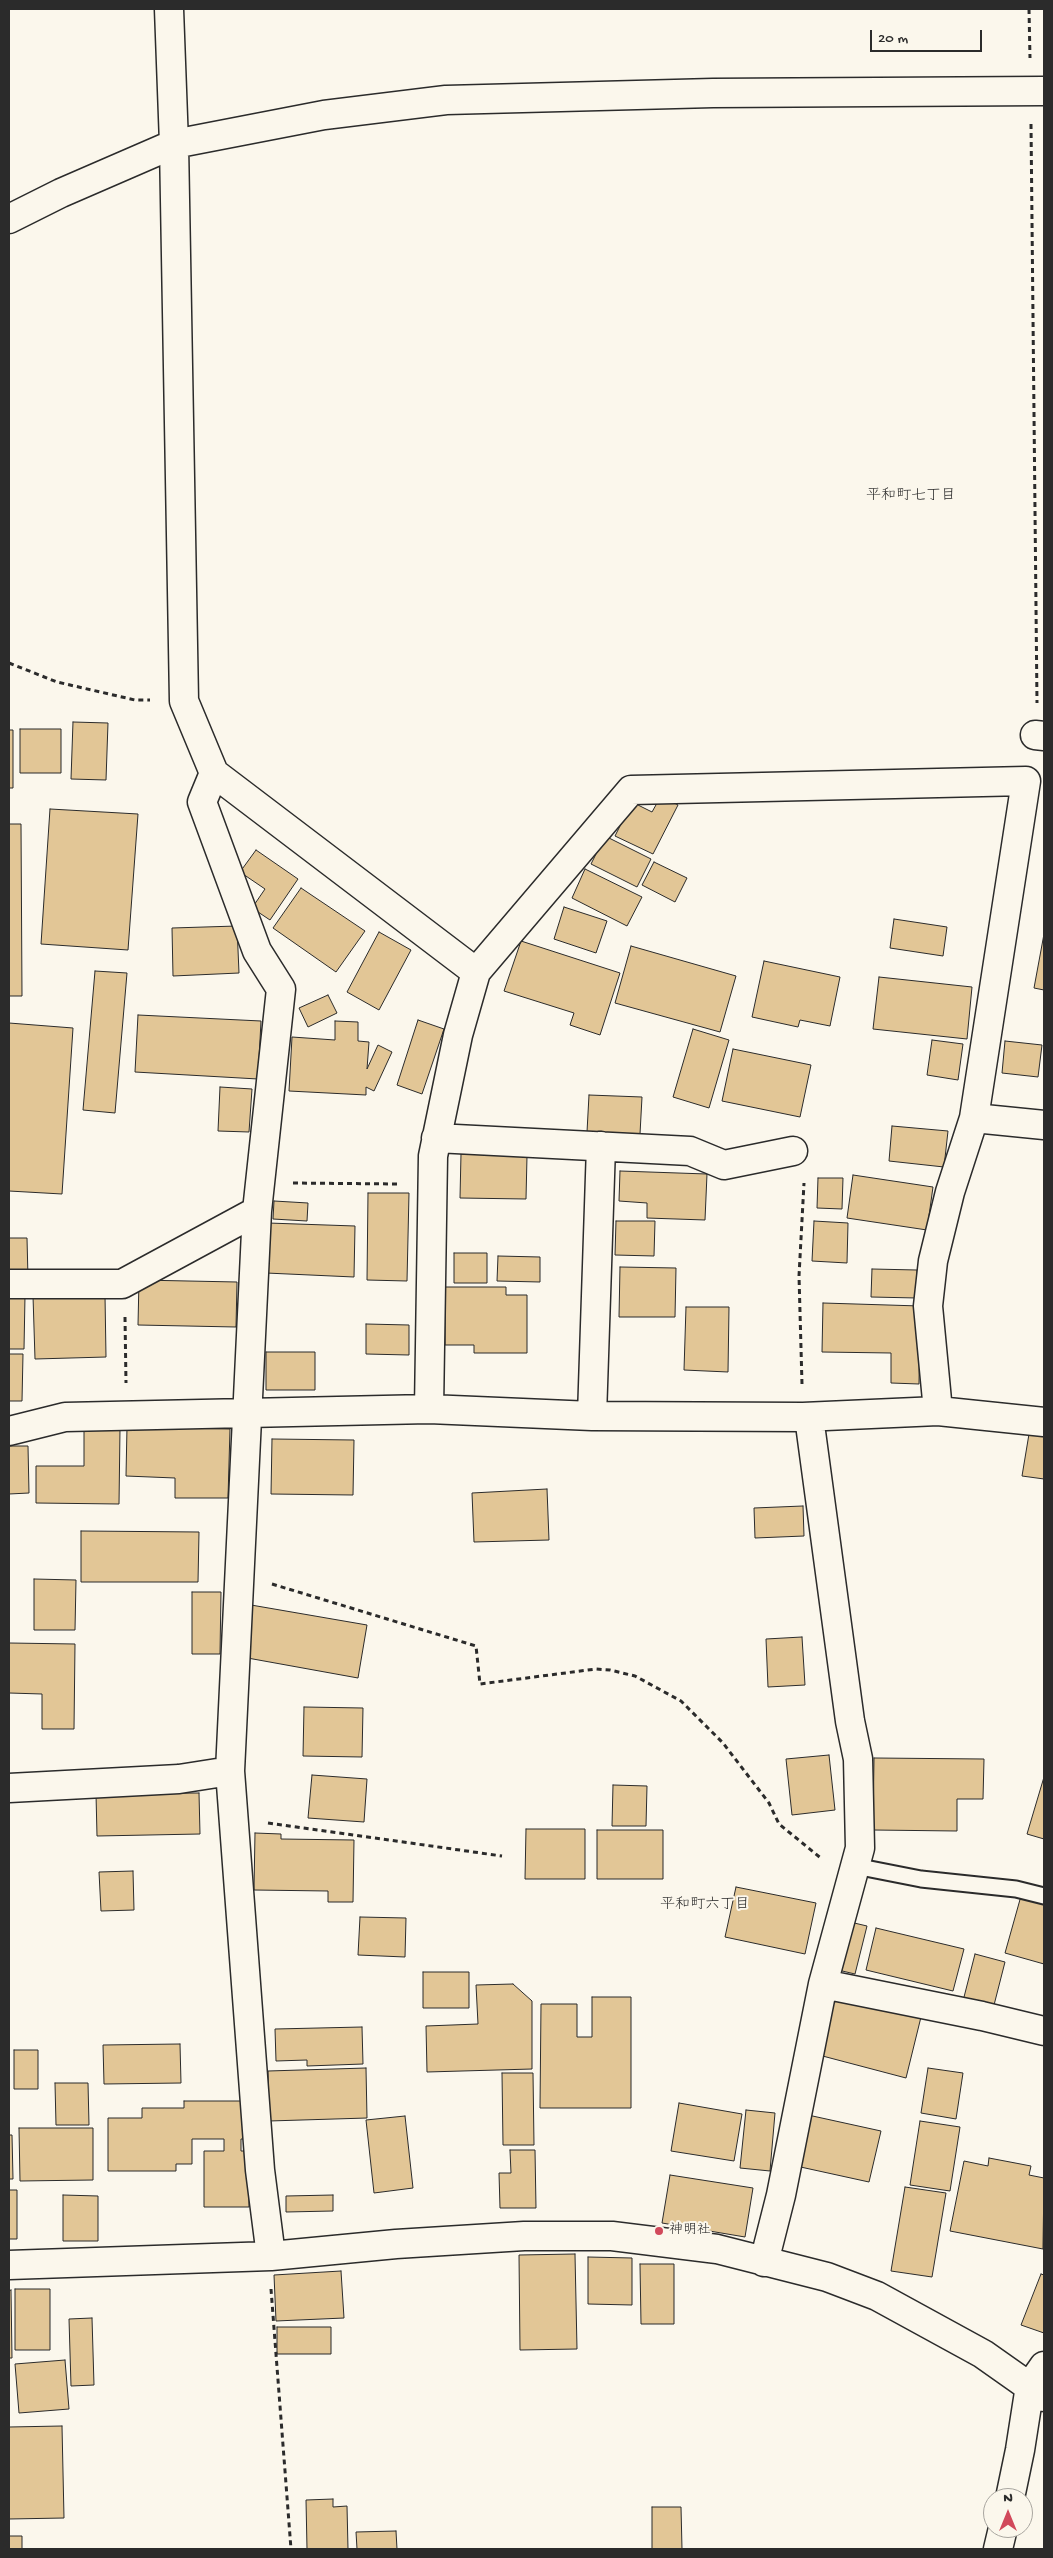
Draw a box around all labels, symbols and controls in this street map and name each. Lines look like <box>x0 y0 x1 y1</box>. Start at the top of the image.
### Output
scale bar <box>873 20 986 52</box>
text: 20 m <box>878 30 908 48</box>
district label: 平和町七丁目 <box>866 488 956 506</box>
district label: 平和町六丁目 <box>660 1897 750 1915</box>
place label: 神明社 <box>669 2223 711 2239</box>
marker: 神明社 <box>653 2225 665 2237</box>
north arrow <box>983 2488 1033 2538</box>
text: N <box>1003 2490 1013 2507</box>

